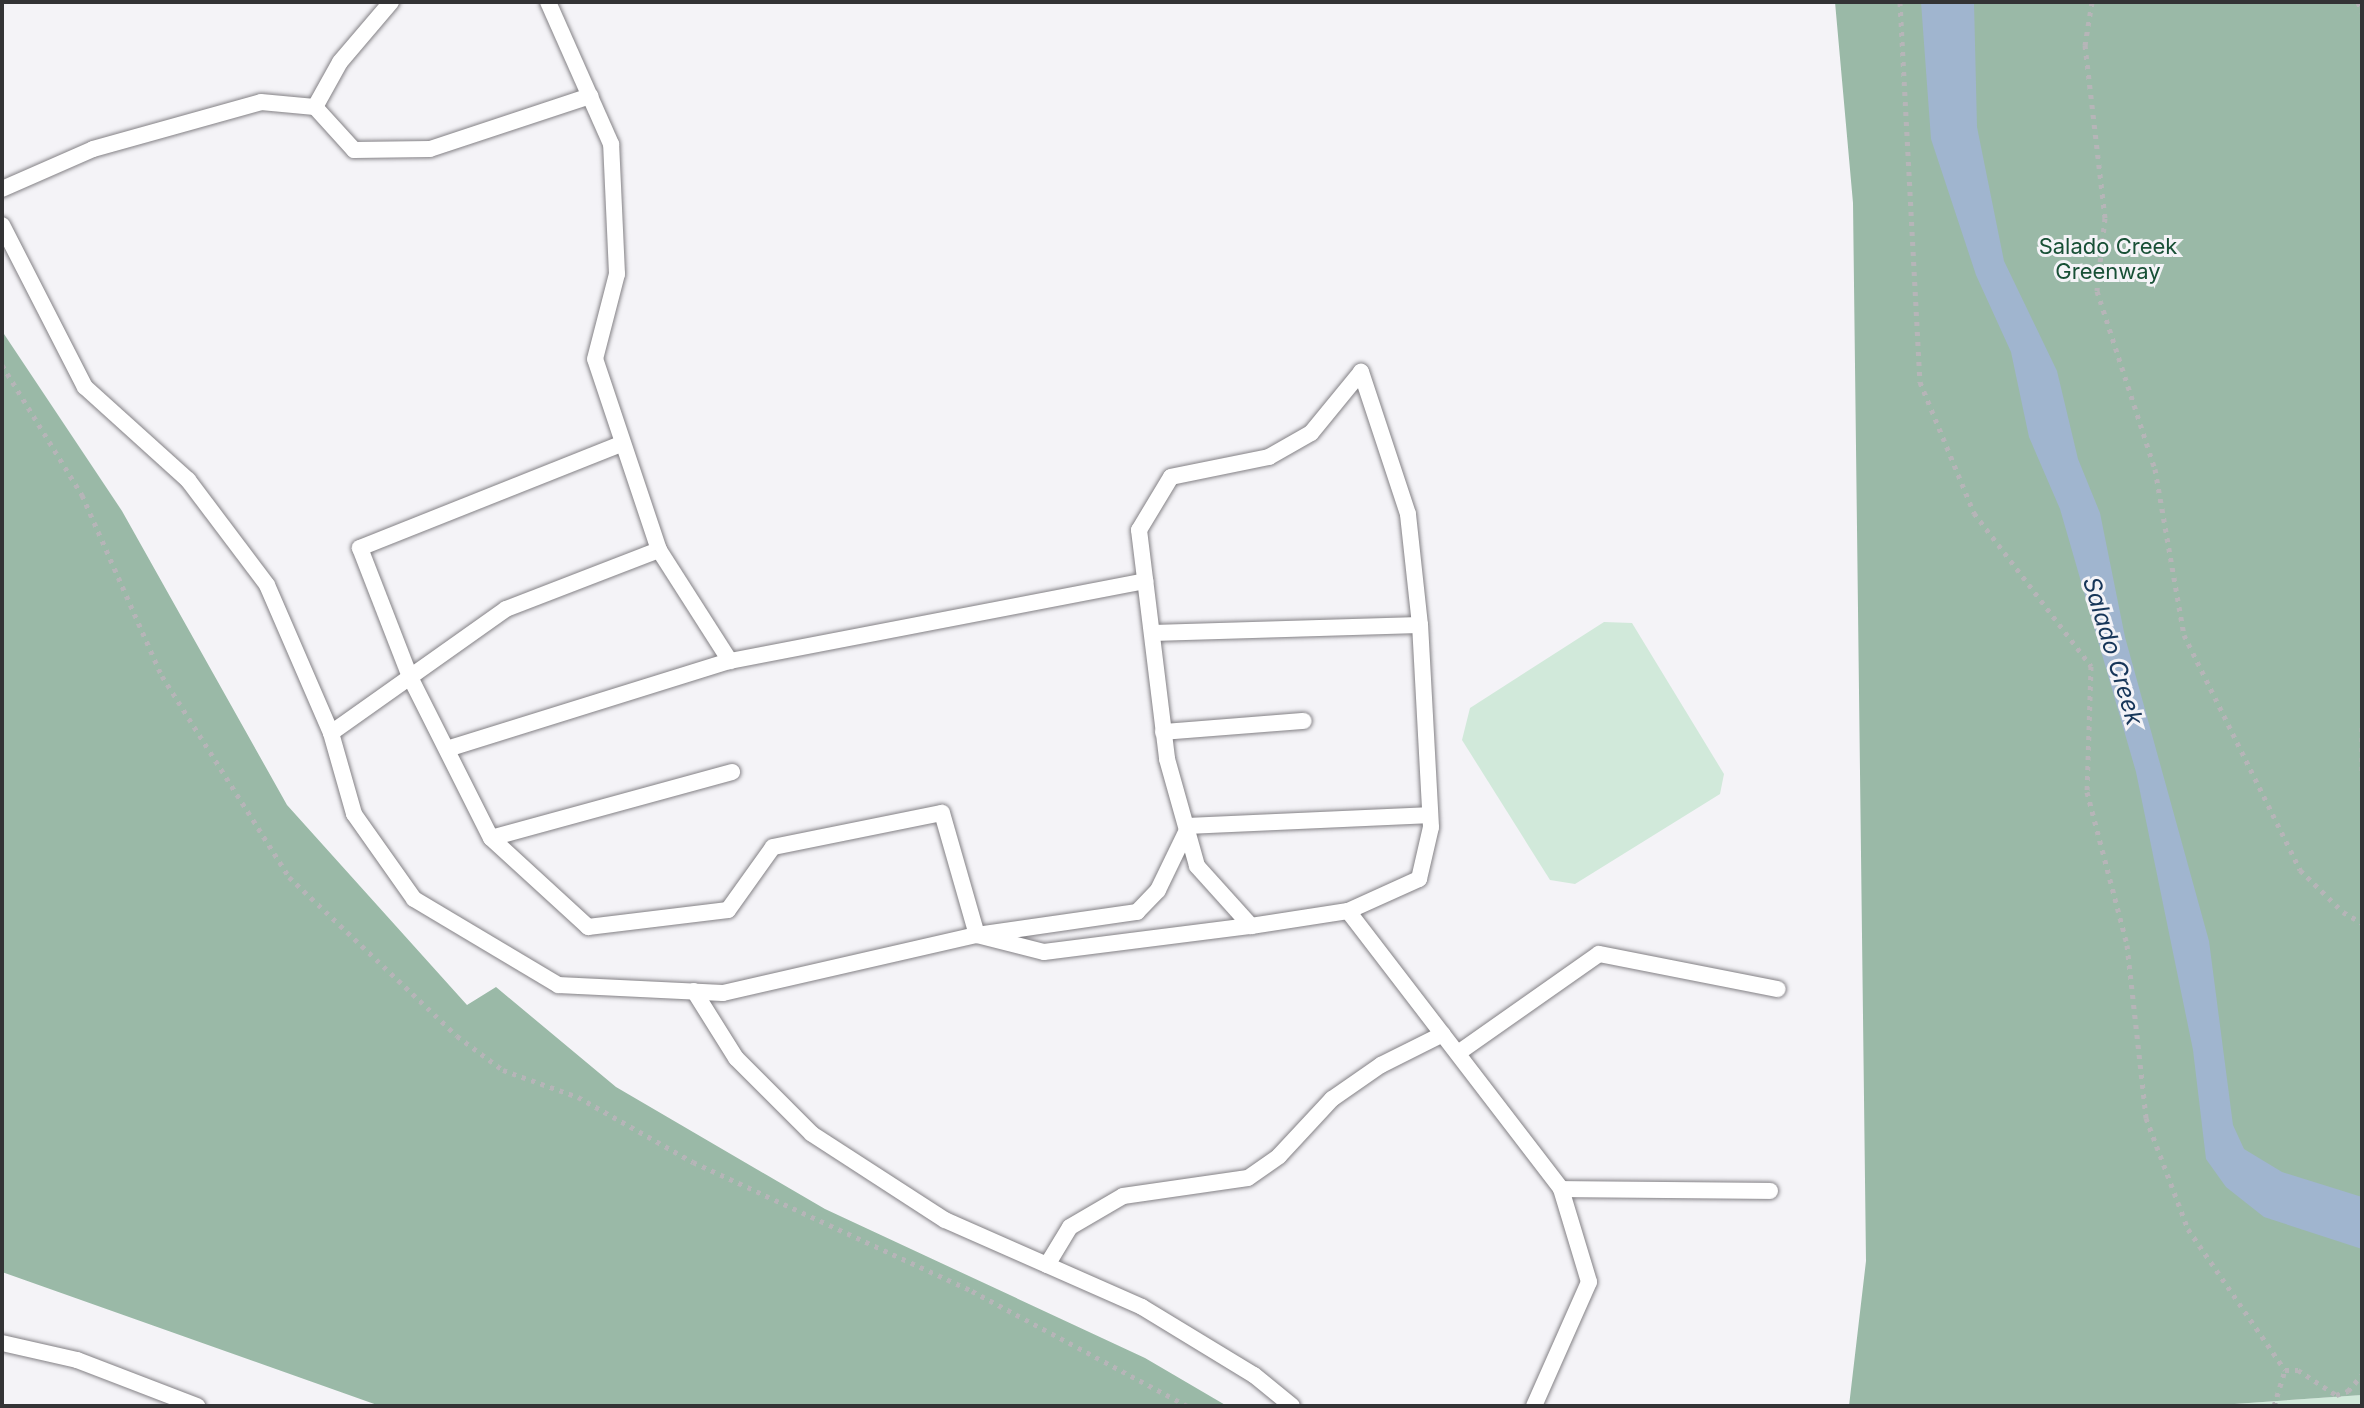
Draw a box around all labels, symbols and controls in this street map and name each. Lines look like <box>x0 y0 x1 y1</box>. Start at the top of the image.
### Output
park label: Salado Creek Greenway <box>2039 233 2177 284</box>
water label: Salado Creek <box>2077 573 2149 729</box>

